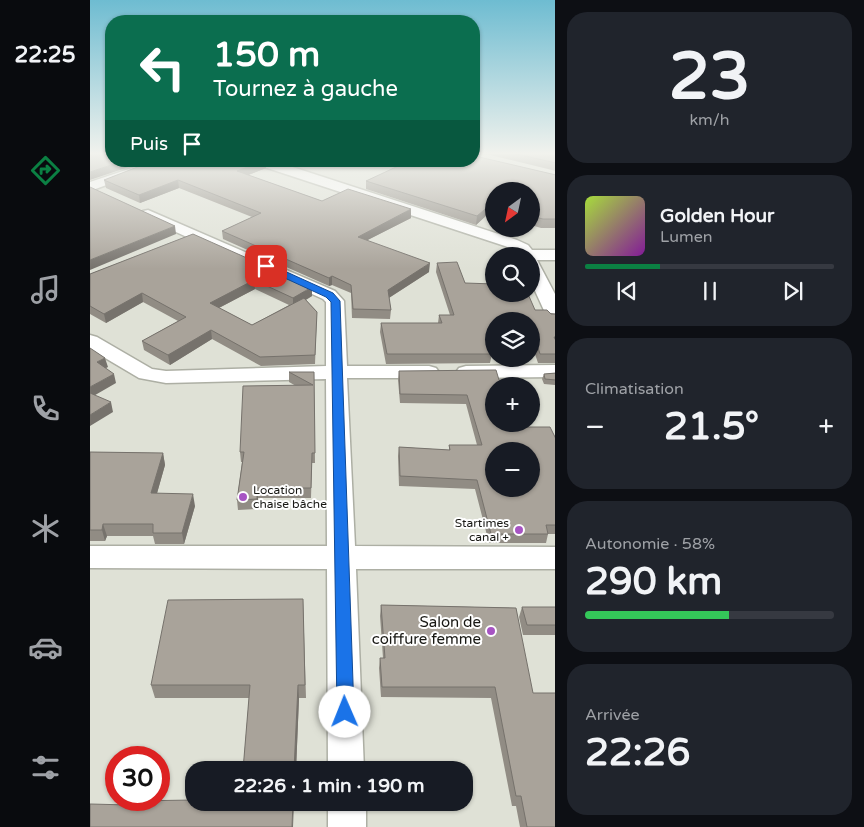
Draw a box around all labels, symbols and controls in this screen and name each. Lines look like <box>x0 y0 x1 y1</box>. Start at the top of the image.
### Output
text: 150 m <box>213 34 320 76</box>
icon: left <box>130 35 195 100</box>
text: 23 <box>669 38 750 117</box>
text: 22:25 <box>15 42 75 68</box>
text: Tournez à gauche <box>213 76 398 102</box>
text: km/h <box>689 110 730 130</box>
icon: arrive <box>178 130 206 158</box>
text: Puis <box>130 133 168 155</box>
icon: directions <box>28 153 63 188</box>
north arrow <box>485 182 540 238</box>
map controls <box>485 182 540 497</box>
text: Golden Hour <box>660 205 774 227</box>
text: Lumen <box>660 227 712 247</box>
pin <box>245 245 287 287</box>
button: search <box>485 247 540 302</box>
icon: arrive <box>252 252 280 280</box>
icon: music <box>28 272 63 307</box>
icon: previous <box>613 277 641 305</box>
icon: pause <box>696 277 724 305</box>
icon: next <box>779 277 807 305</box>
button: layers <box>485 312 540 367</box>
button: + <box>485 377 540 432</box>
text: Climatisation <box>585 379 684 399</box>
icon: phone <box>28 391 63 426</box>
text: 21.5° <box>664 404 759 450</box>
text: − <box>585 410 605 444</box>
text: + <box>818 410 834 444</box>
button: − <box>485 442 540 497</box>
place label: Location chaise bâche <box>253 483 327 511</box>
marker: Location chaise bâche <box>237 491 249 503</box>
icon: climate <box>28 511 63 546</box>
place label: Startimes canal + <box>455 516 509 544</box>
marker: Startimes canal + <box>513 524 525 536</box>
text: Autonomie · 58% <box>585 534 715 554</box>
text: 290 km <box>585 559 722 605</box>
place label: Salon de coiffure femme <box>372 613 481 648</box>
marker: Salon de coiffure femme <box>485 625 497 637</box>
icon: car <box>28 630 63 665</box>
position arrow <box>318 685 370 737</box>
text: Arrivée <box>585 705 640 725</box>
text: 22:26 <box>585 730 690 776</box>
speed limit sign: 30 <box>105 746 170 811</box>
icon: filters <box>28 750 63 785</box>
text: 22:26 · 1 min · 190 m <box>233 775 425 797</box>

